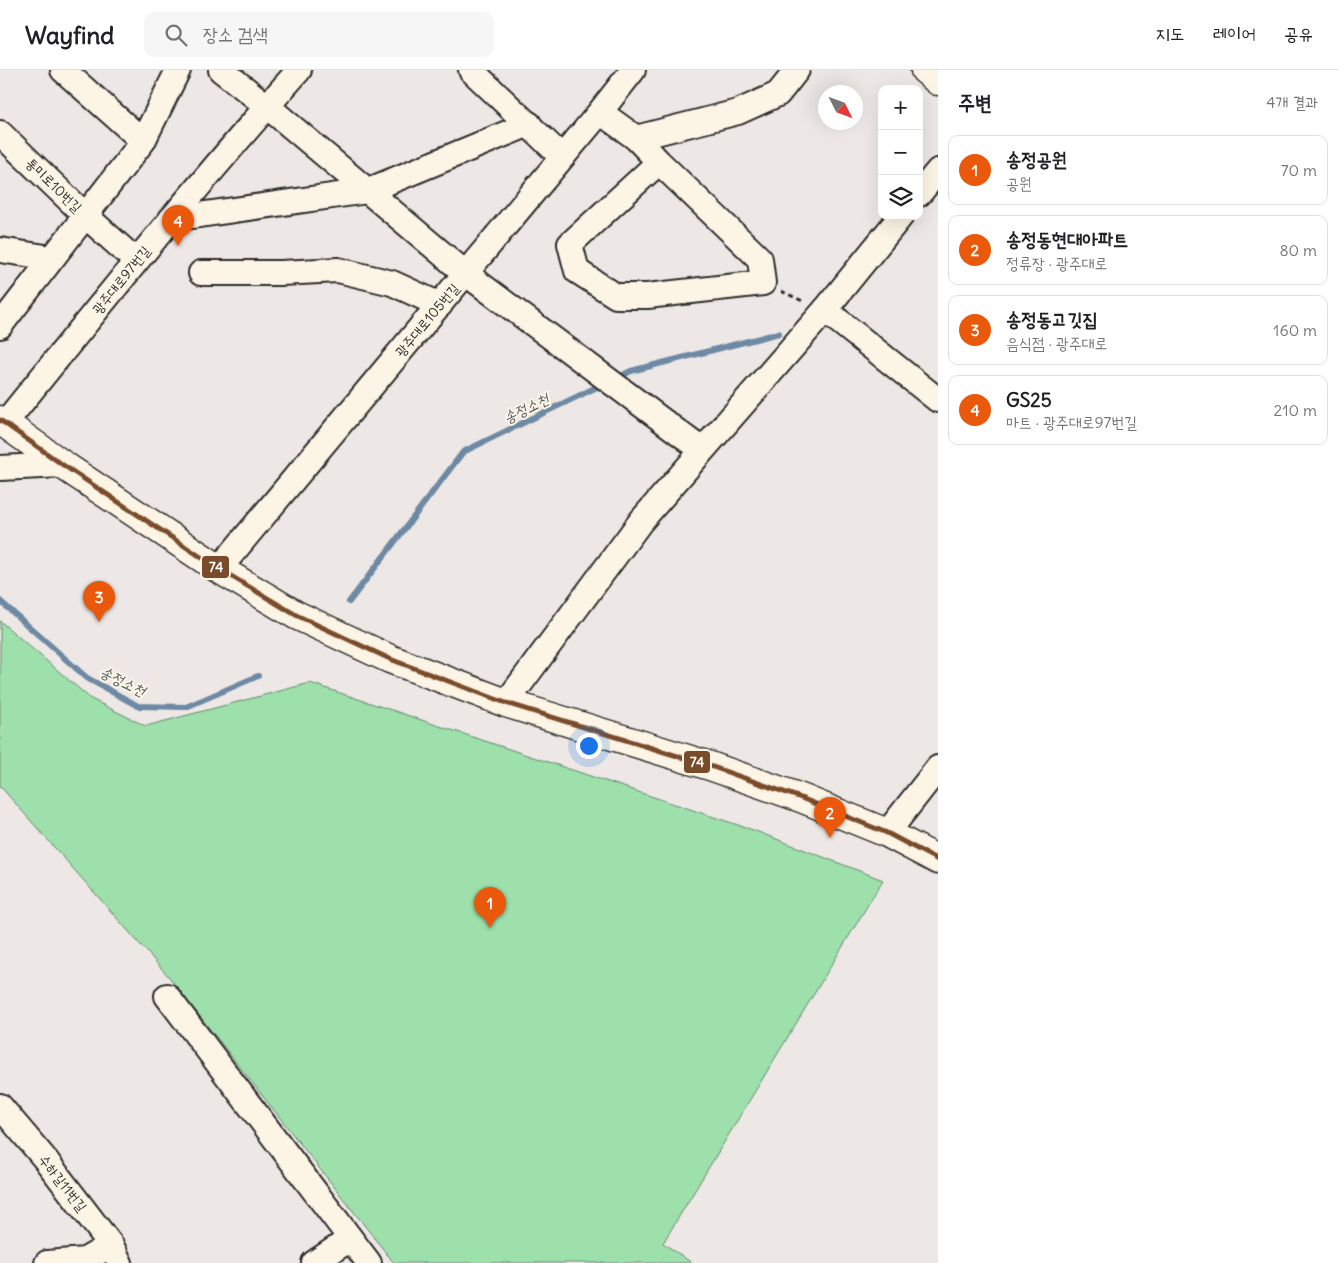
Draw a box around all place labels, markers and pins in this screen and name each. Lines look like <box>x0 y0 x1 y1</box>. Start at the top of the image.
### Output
pin: 4 <box>162 205 194 246</box>
pin: 3 <box>83 581 115 622</box>
pin: 2 <box>814 797 846 838</box>
pin: 1 <box>474 887 506 928</box>

